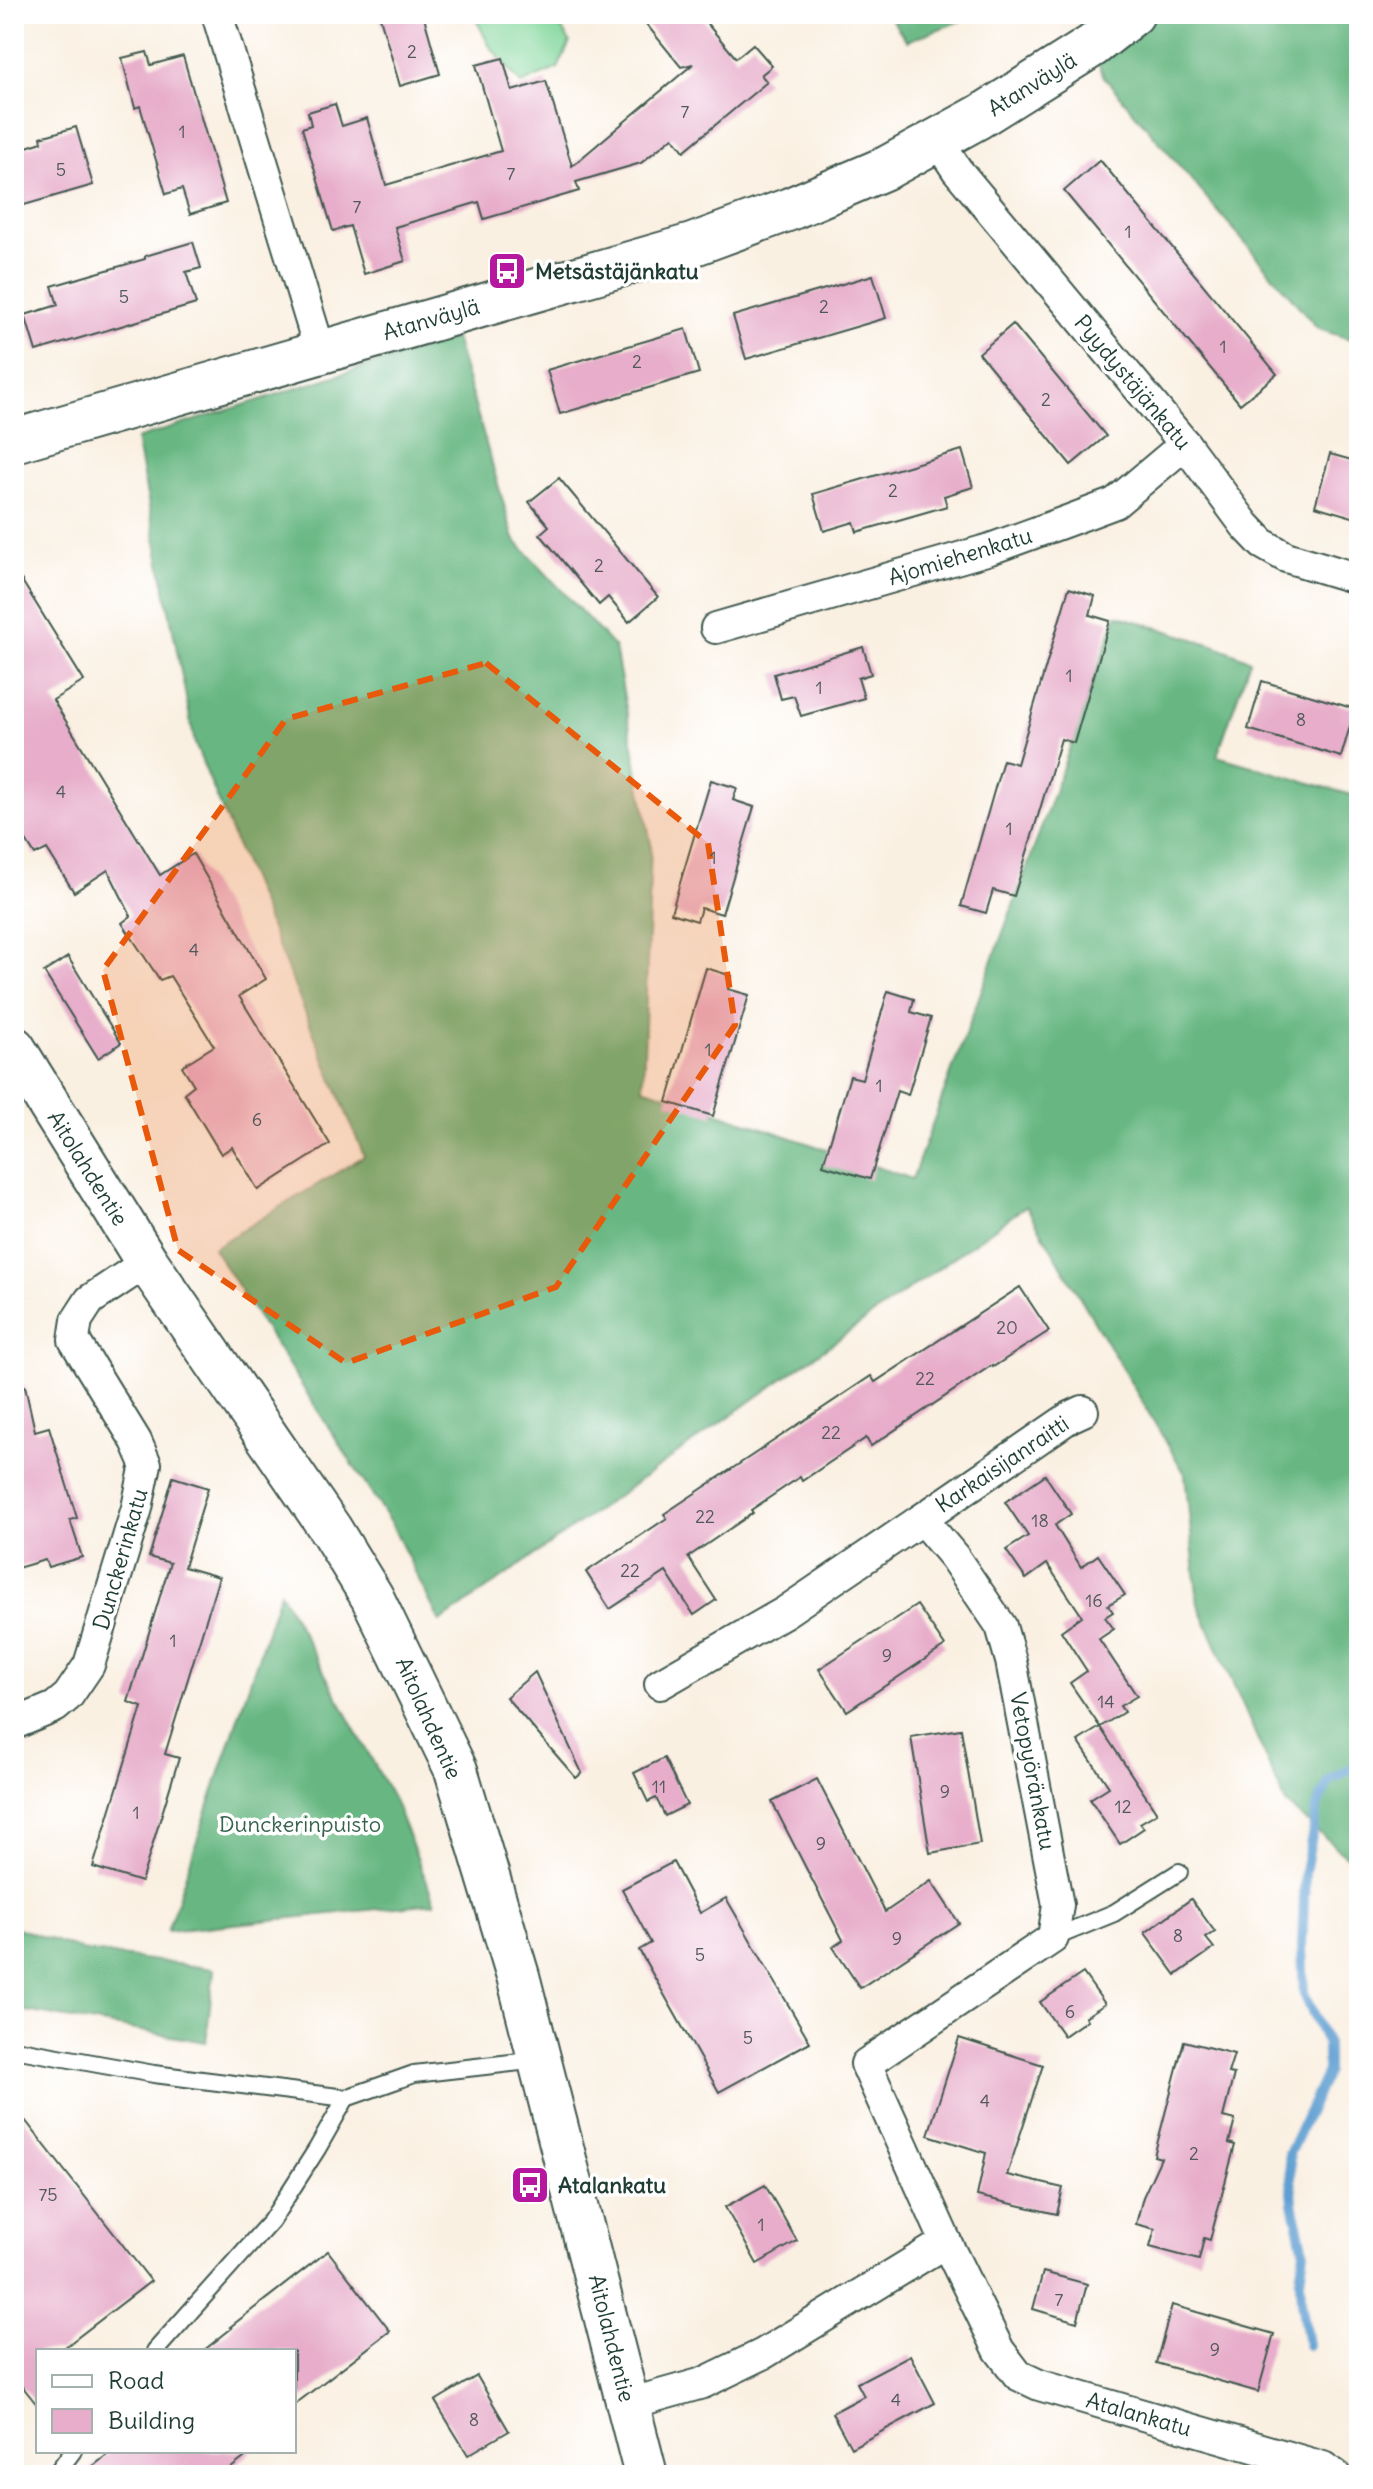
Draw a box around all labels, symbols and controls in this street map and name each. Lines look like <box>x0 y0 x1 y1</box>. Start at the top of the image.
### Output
house number: 2 <box>407 40 417 63</box>
street label: Atanväylä <box>982 46 1082 122</box>
house number: 7 <box>681 100 690 123</box>
house number: 1 <box>178 120 186 143</box>
house number: 5 <box>56 158 66 181</box>
house number: 7 <box>507 162 516 185</box>
house number: 7 <box>353 195 362 218</box>
house number: 1 <box>1124 220 1132 243</box>
bus stop icon: Metsästäjänkatu <box>486 250 528 292</box>
place label: Metsästäjänkatu <box>535 257 699 285</box>
house number: 5 <box>119 285 129 308</box>
street label: Atanväylä <box>379 292 483 346</box>
house number: 2 <box>819 295 829 318</box>
street label: Pyydystäjänkatu <box>1068 309 1198 455</box>
house number: 1 <box>1219 335 1227 358</box>
house number: 2 <box>632 350 642 373</box>
house number: 2 <box>1041 388 1051 411</box>
house number: 2 <box>888 479 898 502</box>
street label: Ajomiehenkatu <box>885 521 1035 591</box>
house number: 2 <box>594 554 604 577</box>
house number: 1 <box>1065 664 1073 687</box>
house number: 1 <box>815 676 823 699</box>
house number: 8 <box>1296 708 1306 731</box>
house number: 4 <box>56 780 66 803</box>
house number: 1 <box>1005 817 1013 840</box>
house number: 1 <box>709 846 717 869</box>
house number: 4 <box>189 938 199 961</box>
house number: 1 <box>704 1038 712 1061</box>
house number: 1 <box>875 1074 883 1097</box>
street label: Aitolahdentie <box>42 1105 134 1231</box>
house number: 6 <box>252 1108 262 1131</box>
house number: 20 <box>996 1316 1018 1339</box>
house number: 22 <box>915 1367 935 1390</box>
street label: Karkaisijanraitti <box>930 1409 1074 1519</box>
house number: 22 <box>821 1421 841 1444</box>
street label: Dunckerinkatu <box>86 1485 154 1633</box>
house number: 22 <box>695 1505 715 1528</box>
house number: 18 <box>1031 1509 1049 1532</box>
house number: 22 <box>620 1559 640 1582</box>
house number: 16 <box>1085 1589 1103 1612</box>
house number: 1 <box>169 1629 177 1652</box>
house number: 9 <box>882 1644 892 1667</box>
street label: Aitolahdentie <box>390 1653 468 1783</box>
street label: Vetopyöränkatu <box>1004 1690 1062 1852</box>
house number: 14 <box>1097 1690 1115 1713</box>
house number: 11 <box>652 1775 666 1798</box>
house number: 9 <box>940 1780 950 1803</box>
house number: 12 <box>1114 1795 1132 1818</box>
house number: 1 <box>132 1801 140 1824</box>
park label: Dunckerinpuisto <box>219 1810 381 1838</box>
house number: 9 <box>816 1832 826 1855</box>
house number: 8 <box>1173 1924 1183 1947</box>
house number: 9 <box>892 1927 902 1950</box>
house number: 5 <box>695 1943 705 1966</box>
house number: 6 <box>1065 2000 1075 2023</box>
house number: 5 <box>743 2026 753 2049</box>
house number: 4 <box>980 2089 990 2112</box>
house number: 2 <box>1189 2142 1199 2165</box>
bus stop icon: Atalankatu <box>509 2164 551 2206</box>
place label: Atalankatu <box>558 2171 666 2199</box>
house number: 75 <box>38 2183 58 2206</box>
house number: 1 <box>757 2213 765 2236</box>
street label: Aitolahdentie <box>583 2271 641 2405</box>
house number: 7 <box>1055 2288 1064 2311</box>
house number: 9 <box>1210 2338 1220 2361</box>
legend <box>36 2349 296 2453</box>
text: Road <box>108 2365 164 2395</box>
street label: Atalankatu <box>1083 2386 1195 2442</box>
house number: 4 <box>891 2388 901 2411</box>
text: Building <box>108 2405 195 2435</box>
house number: 8 <box>469 2408 479 2431</box>

